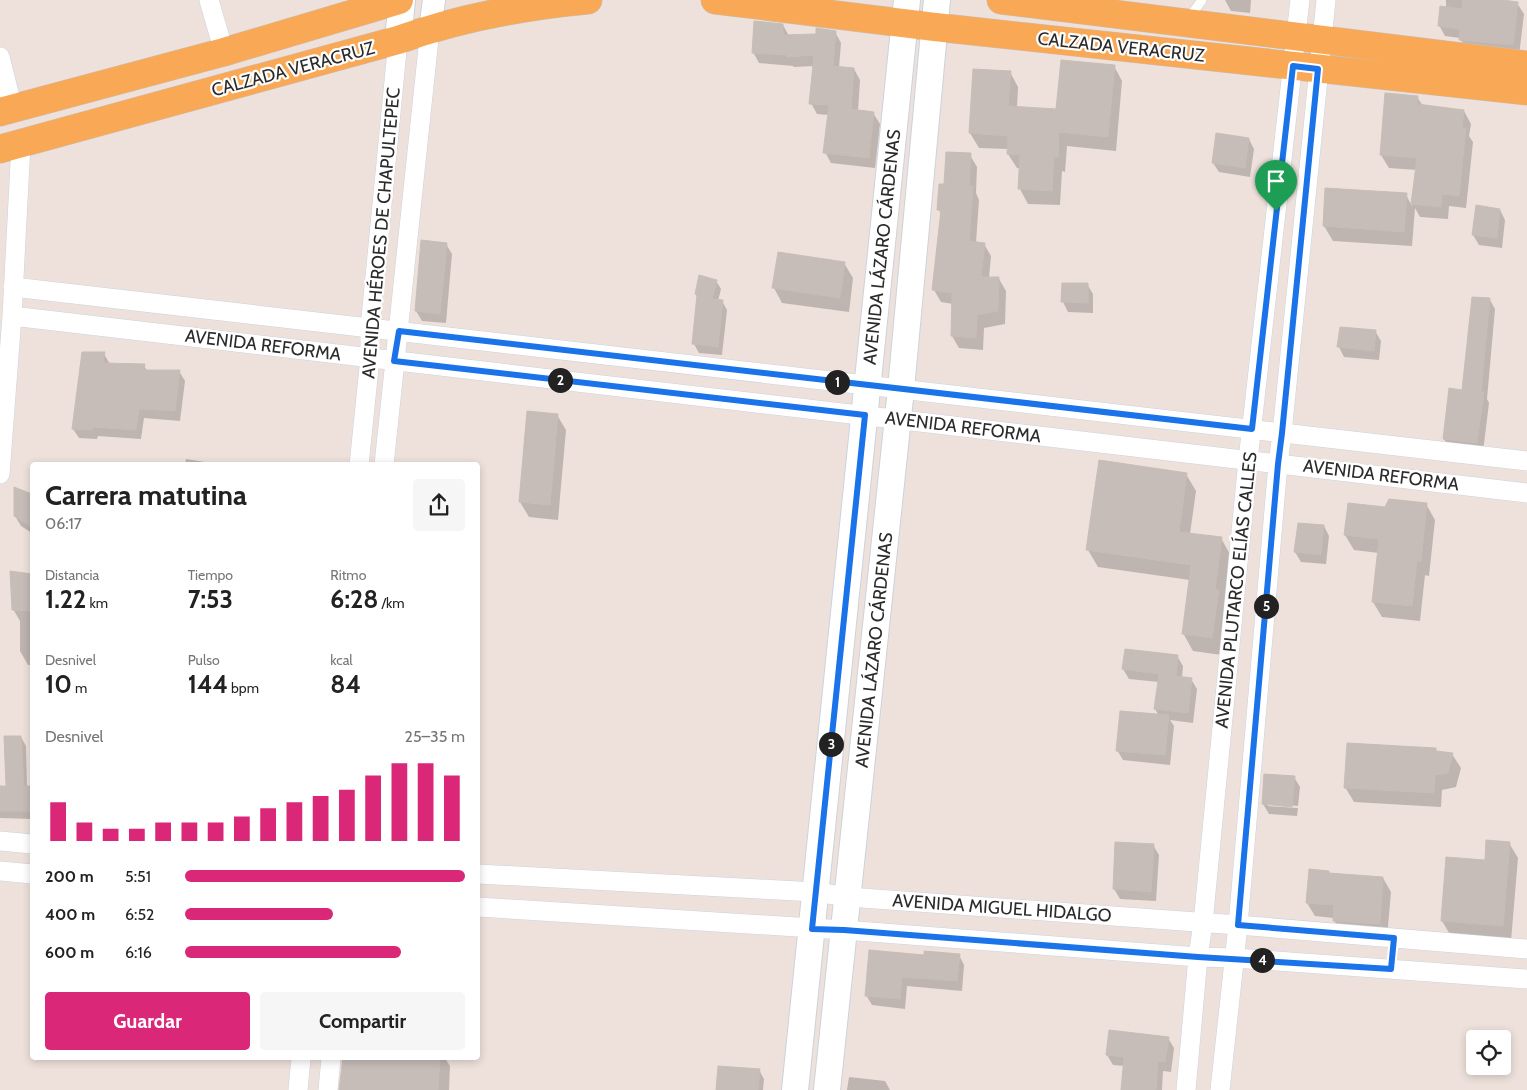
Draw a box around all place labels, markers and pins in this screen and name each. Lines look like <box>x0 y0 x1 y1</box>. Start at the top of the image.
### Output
pin <box>1255 160 1297 211</box>
pin: 2 <box>548 368 572 392</box>
pin: 1 <box>824 370 850 394</box>
pin: 5 <box>1254 594 1278 618</box>
pin: 3 <box>818 732 844 756</box>
pin: 4 <box>1250 948 1274 972</box>

